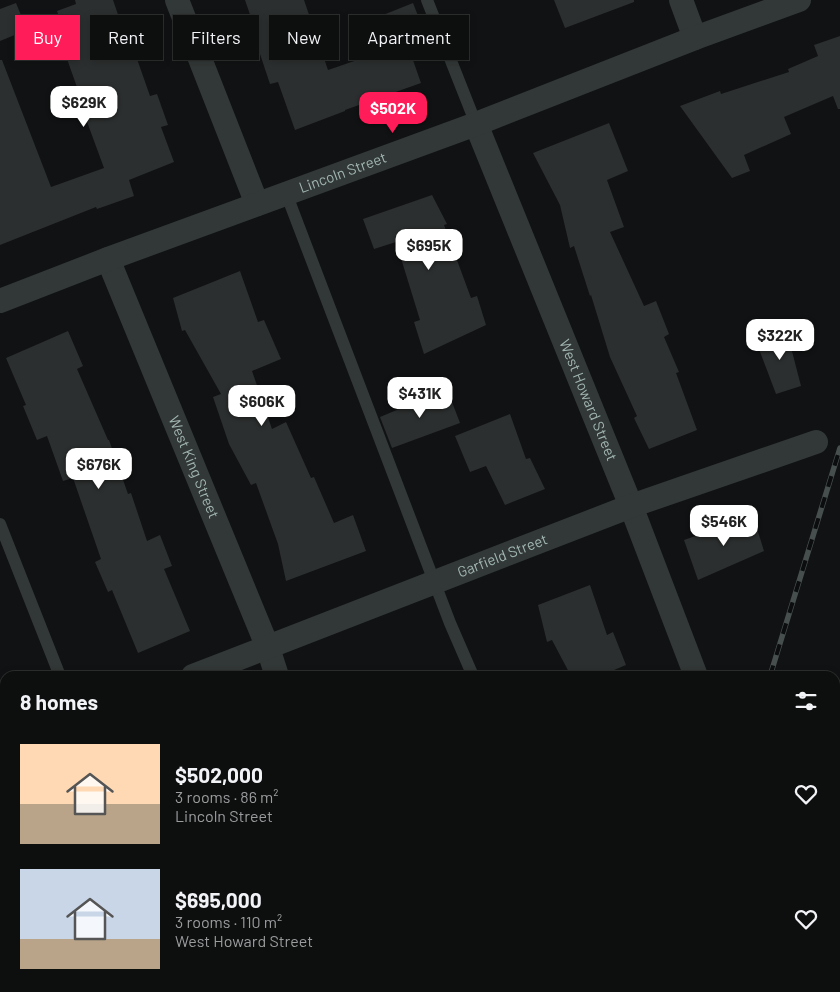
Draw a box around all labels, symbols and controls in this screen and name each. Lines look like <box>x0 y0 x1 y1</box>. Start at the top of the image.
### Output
chip: Buy <box>15 15 80 60</box>
chip: Rent <box>90 15 163 60</box>
chip: Filters <box>173 15 259 60</box>
chip: New <box>269 15 339 60</box>
chip: Apartment <box>349 15 469 60</box>
pin: $629K <box>49 86 119 128</box>
text: $629K <box>61 92 107 111</box>
pin: $502K <box>358 92 428 134</box>
text: $502K <box>370 98 416 117</box>
street label: Lincoln Street <box>296 148 389 196</box>
pin: $695K <box>394 228 464 271</box>
text: $695K <box>407 235 451 254</box>
pin: $322K <box>745 318 815 361</box>
text: $322K <box>757 325 803 344</box>
street label: West Howard Street <box>556 336 622 463</box>
pin: $431K <box>385 376 455 419</box>
text: $431K <box>398 383 442 402</box>
pin: $606K <box>227 384 297 427</box>
text: $606K <box>239 391 285 410</box>
street label: West King Street <box>165 413 224 521</box>
pin: $676K <box>64 448 134 490</box>
text: $676K <box>77 454 121 473</box>
pin: $546K <box>689 504 759 547</box>
text: $546K <box>701 511 747 530</box>
street label: Garfield Street <box>455 529 550 581</box>
icon: filters <box>792 687 820 715</box>
text: 8 homes <box>20 689 98 714</box>
text: $502,000 <box>175 762 263 787</box>
icon: home <box>60 764 120 824</box>
icon: heart <box>792 780 820 808</box>
text: 3 rooms · 86 m² <box>175 787 279 806</box>
text: Lincoln Street <box>175 806 273 825</box>
text: $695,000 <box>175 887 262 912</box>
icon: home <box>60 889 120 949</box>
icon: heart <box>792 905 820 933</box>
text: 3 rooms · 110 m² <box>175 912 282 931</box>
text: West Howard Street <box>175 931 313 950</box>

